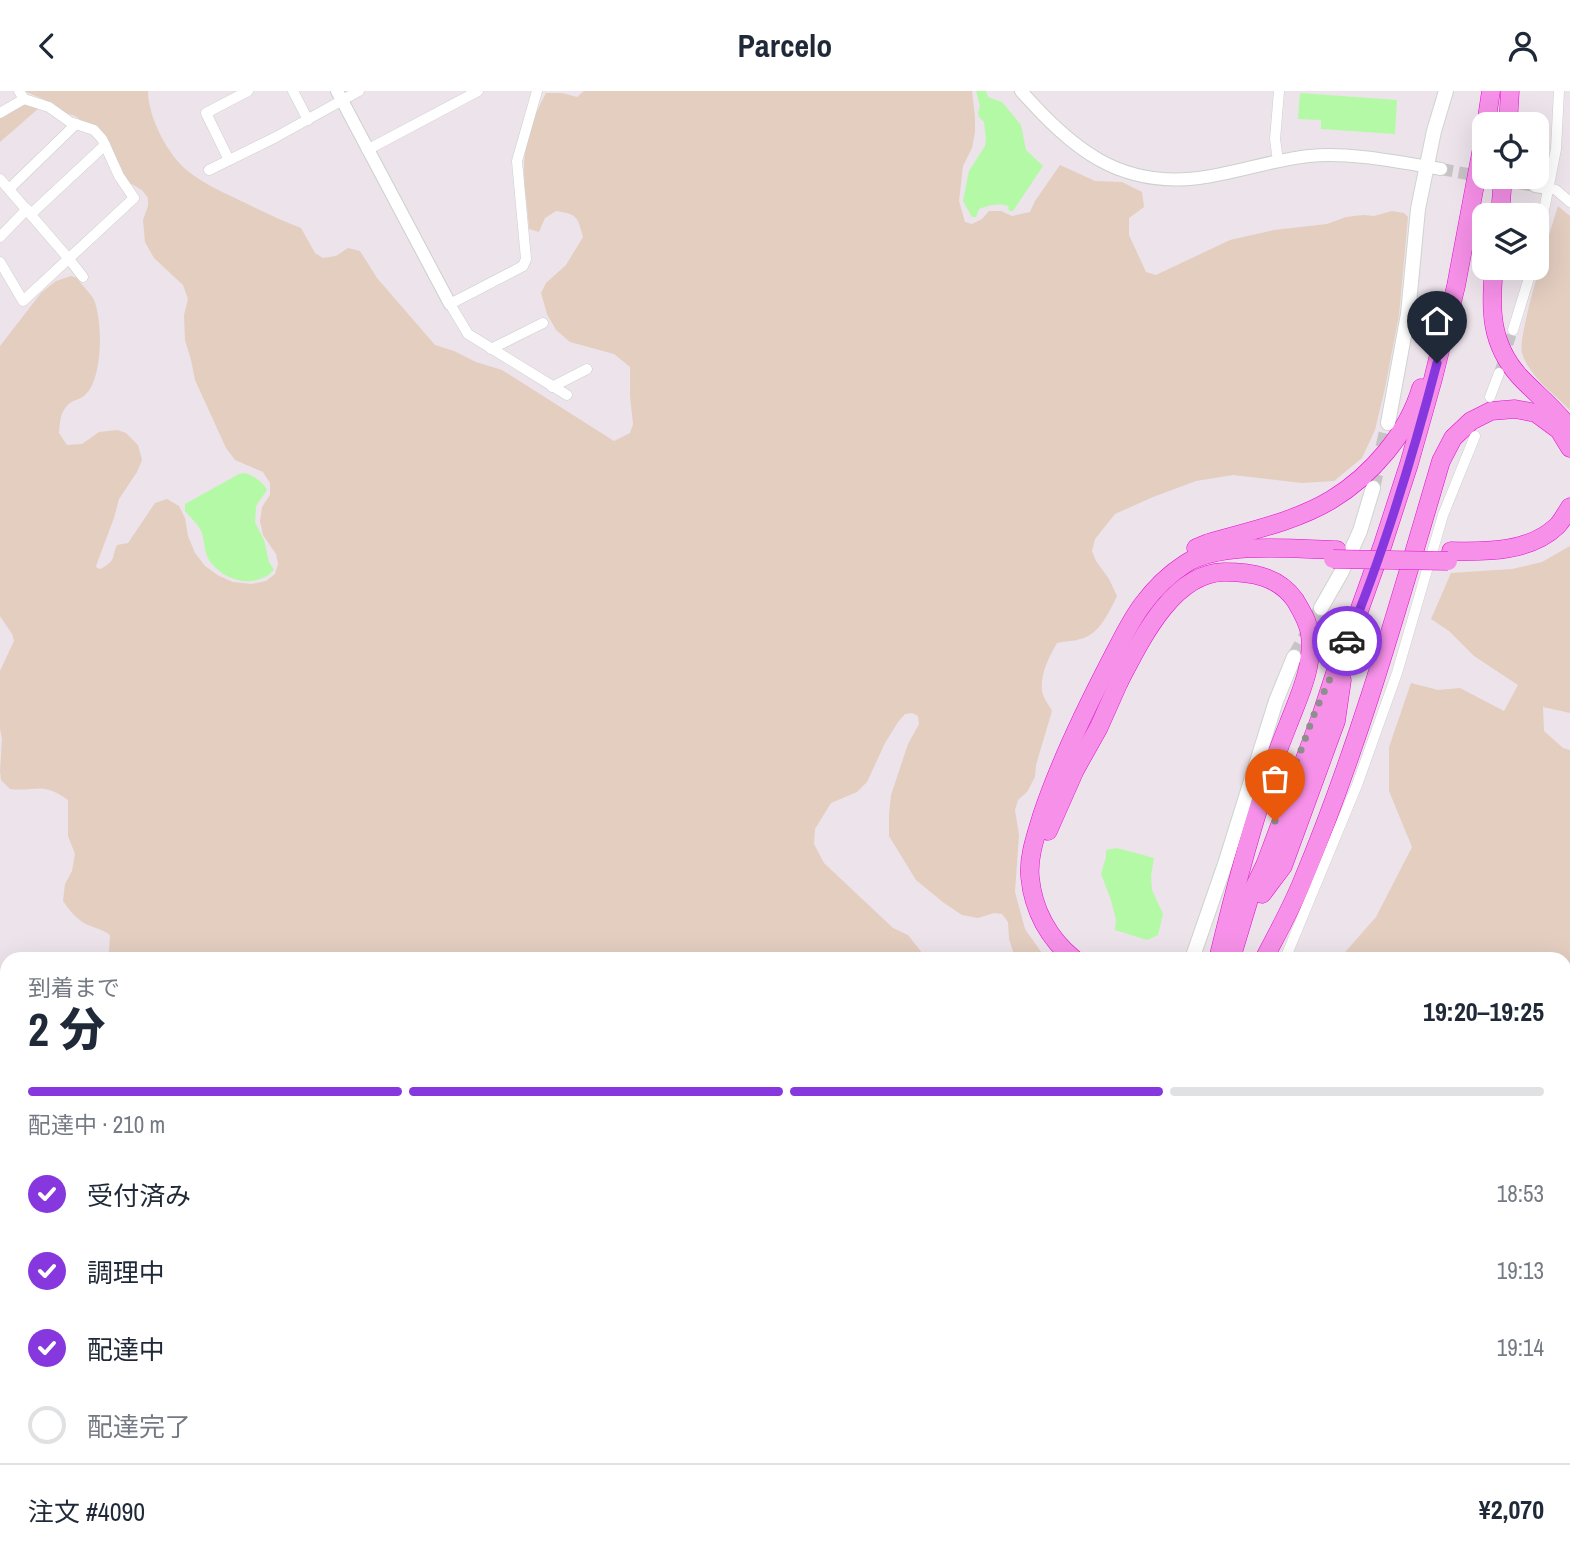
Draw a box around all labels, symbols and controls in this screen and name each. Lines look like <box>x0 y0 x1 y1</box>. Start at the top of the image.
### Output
text: Parcelo <box>738 24 832 67</box>
icon: back <box>28 27 66 65</box>
icon: person <box>1504 27 1542 65</box>
map controls <box>1472 112 1549 280</box>
button: locate <box>1472 112 1549 189</box>
button: layers <box>1472 203 1549 280</box>
pin <box>1407 291 1467 363</box>
icon: home <box>1418 302 1456 340</box>
courier <box>1312 606 1382 676</box>
icon: car <box>1328 622 1366 660</box>
pin <box>1245 749 1305 821</box>
icon: bag <box>1256 760 1294 798</box>
text: 到着まで <box>28 972 120 1003</box>
text: 19:20–19:25 <box>1423 994 1544 1029</box>
text: 2 分 <box>28 998 105 1060</box>
text: 配達中 · 210 m <box>28 1109 165 1140</box>
icon: check <box>28 1175 66 1213</box>
text: 受付済み <box>87 1178 191 1213</box>
text: 18:53 <box>1497 1178 1544 1209</box>
icon: check <box>28 1252 66 1290</box>
text: 調理中 <box>87 1255 165 1290</box>
text: 19:13 <box>1497 1255 1544 1286</box>
icon: check <box>28 1329 66 1367</box>
text: 配達中 <box>87 1332 165 1367</box>
text: 19:14 <box>1497 1332 1544 1363</box>
text: 配達完了 <box>87 1409 191 1444</box>
text: ¥2,070 <box>1479 1492 1544 1527</box>
text: 注文 #4090 <box>28 1494 145 1529</box>

